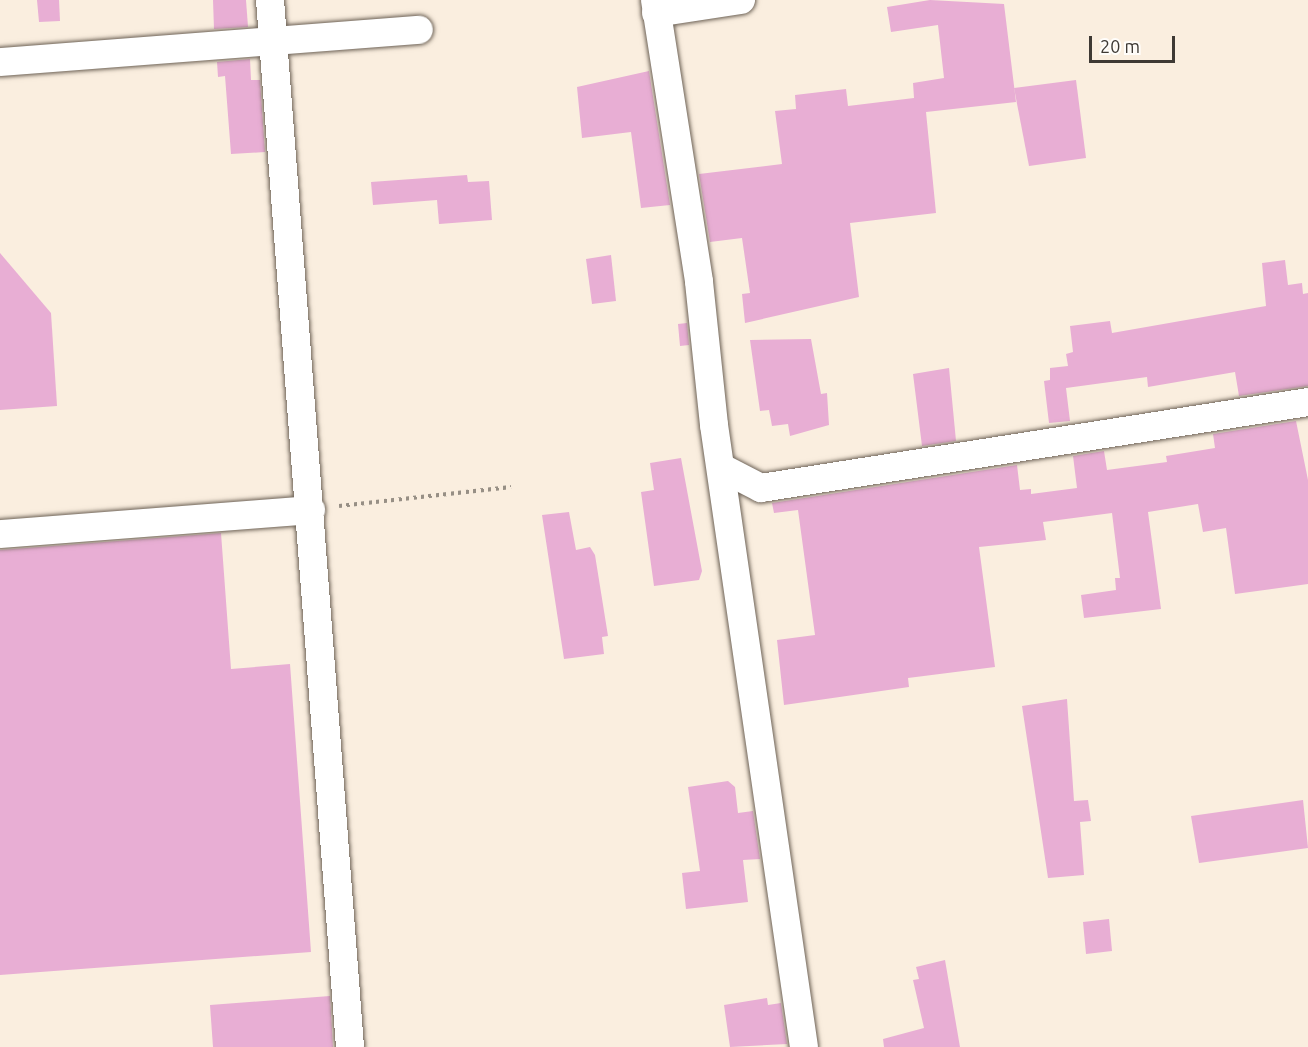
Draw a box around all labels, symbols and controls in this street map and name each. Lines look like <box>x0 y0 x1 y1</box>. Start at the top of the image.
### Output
scale bar <box>1092 24 1178 62</box>
text: 20 m <box>1100 36 1140 56</box>

